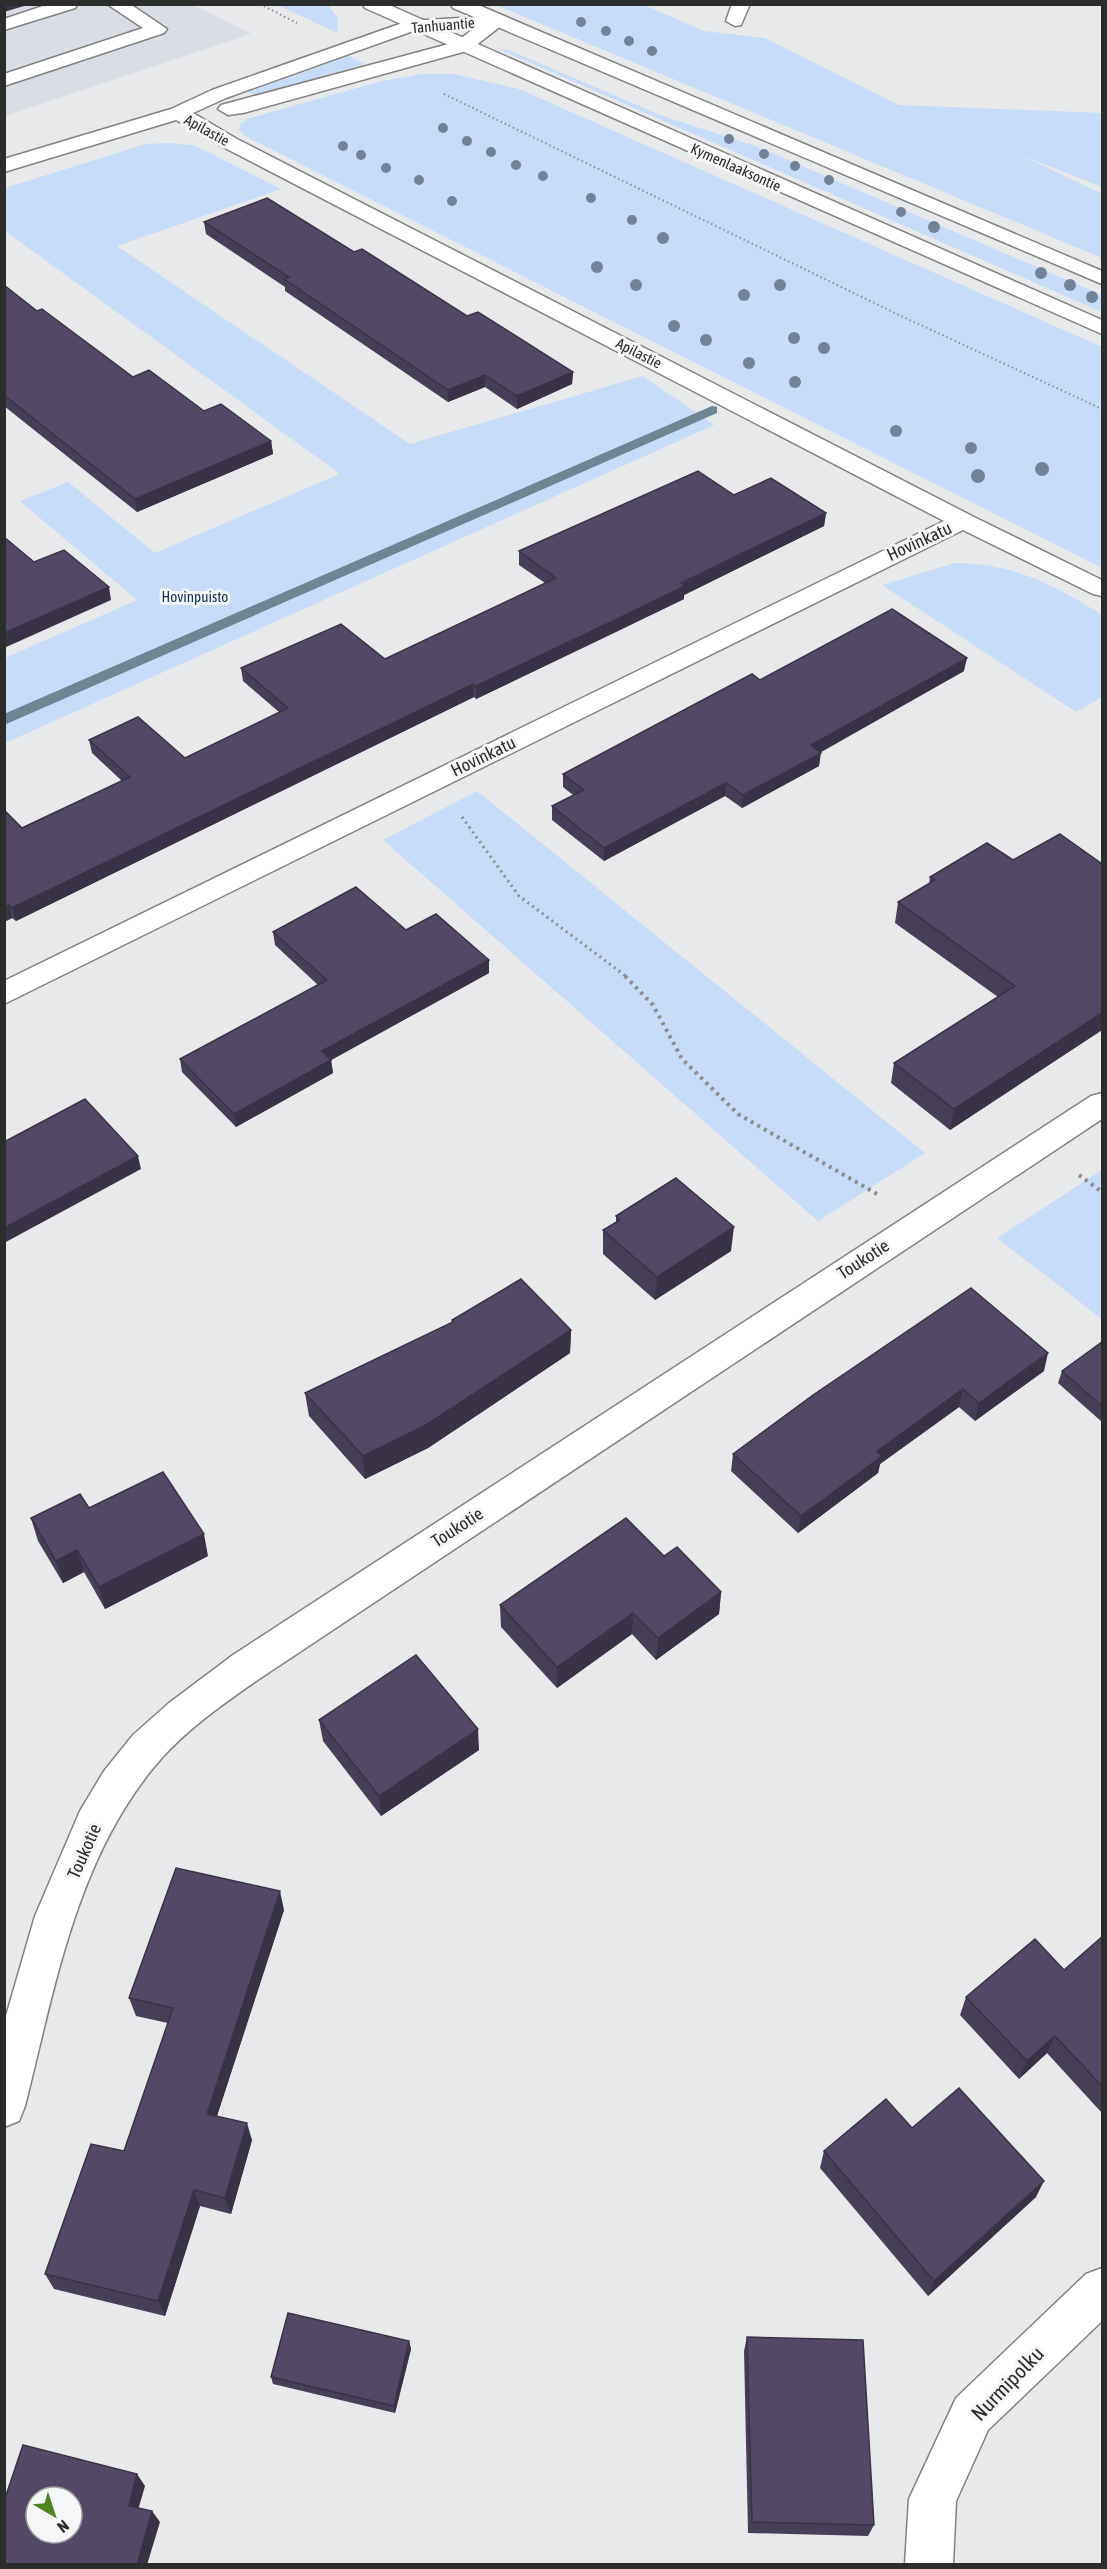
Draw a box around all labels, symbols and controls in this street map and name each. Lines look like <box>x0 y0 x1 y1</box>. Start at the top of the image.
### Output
street label: Tanhuantie <box>411 14 475 36</box>
street label: Apilastie <box>182 111 233 149</box>
street label: Kymenlaaksontie <box>688 140 784 195</box>
street label: Apilastie <box>613 334 665 372</box>
street label: Hovinkatu <box>883 517 955 565</box>
park label: Hovinpuisto <box>162 588 228 605</box>
street label: Hovinkatu <box>447 731 519 781</box>
street label: Toukotie <box>833 1235 893 1283</box>
street label: Toukotie <box>427 1503 487 1551</box>
street label: Toukotie <box>63 1820 105 1882</box>
street label: Nurmipolku <box>966 2341 1048 2425</box>
north arrow <box>24 2485 84 2545</box>
text: N <box>54 2517 73 2537</box>

